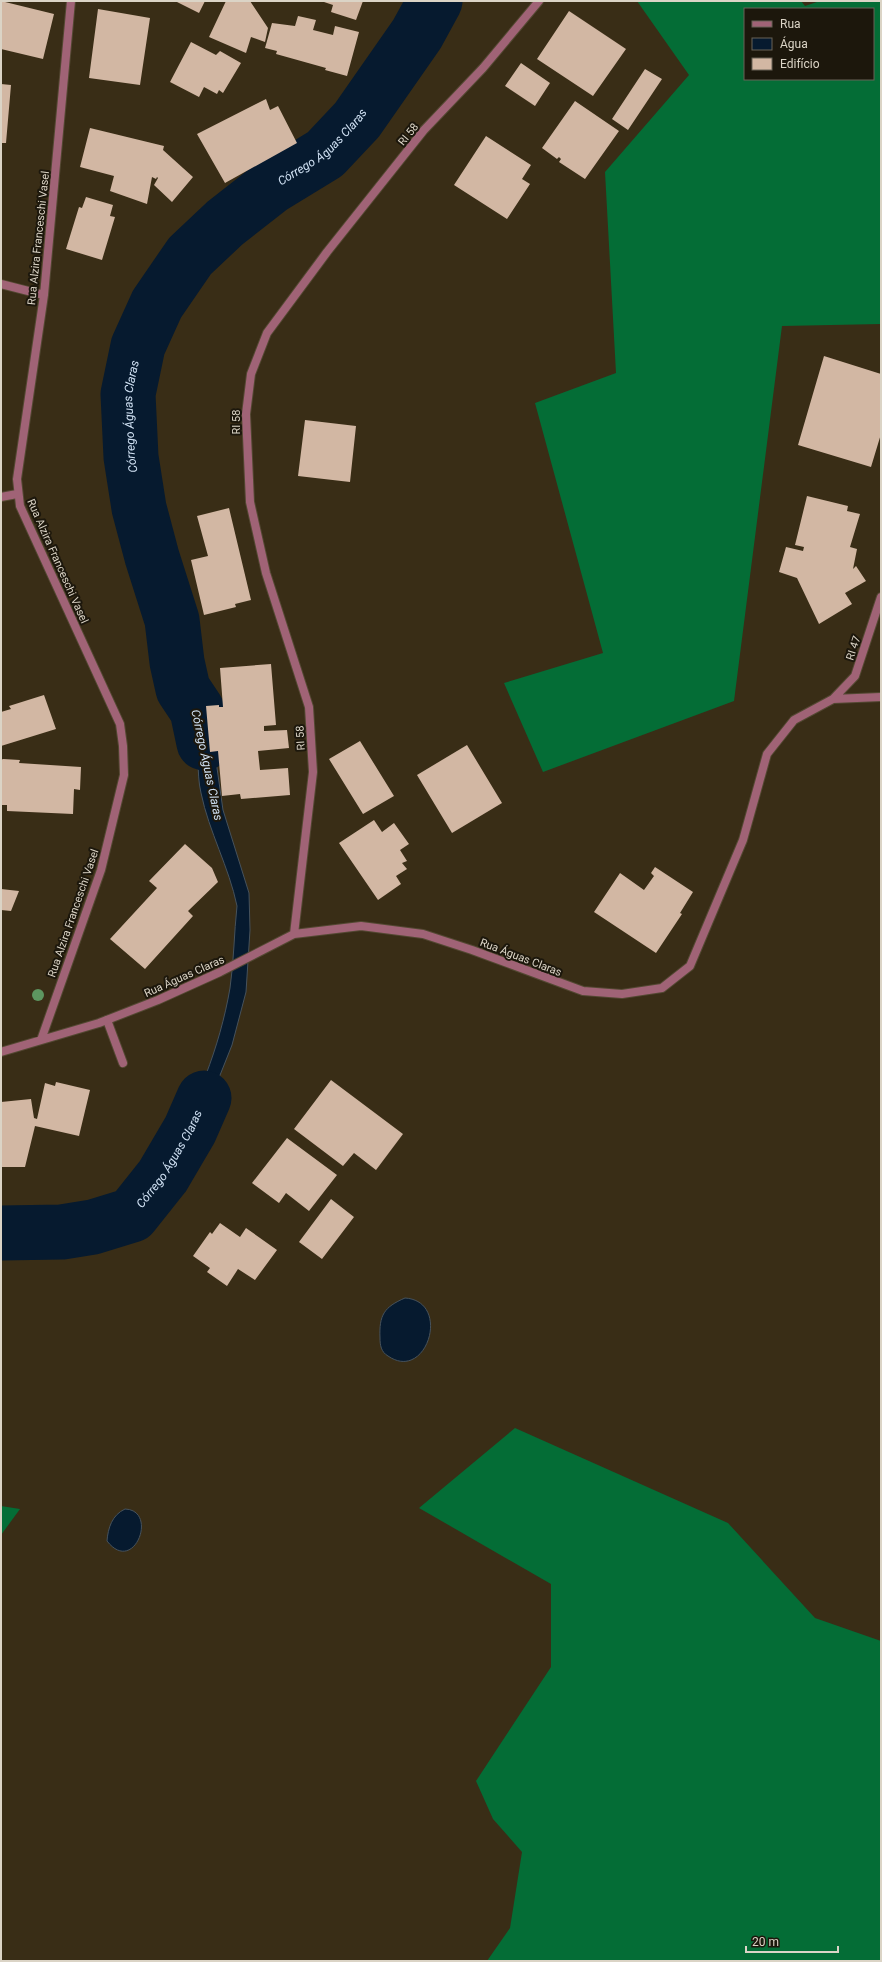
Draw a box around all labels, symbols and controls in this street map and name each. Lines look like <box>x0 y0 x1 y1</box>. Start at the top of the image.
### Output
legend <box>744 8 874 80</box>
text: Rua <box>780 17 801 31</box>
text: Água <box>780 36 808 51</box>
text: Edifício <box>780 57 820 71</box>
water label: Córrego Águas Claras <box>275 106 370 188</box>
street label: RI 58 <box>396 121 421 148</box>
street label: Rua Alzira Franceschi Vasel <box>25 170 52 306</box>
water label: Córrego Águas Claras <box>121 359 142 474</box>
street label: RI 58 <box>230 410 243 434</box>
street label: Rua Alzira Franceschi Vasel <box>24 497 91 625</box>
street label: RI 47 <box>843 634 864 662</box>
water label: Córrego Águas Claras <box>188 708 227 822</box>
street label: RI 58 <box>293 725 308 751</box>
street label: Rua Alzira Franceschi Vasel <box>45 847 102 979</box>
street label: Rua Águas Claras <box>478 936 564 979</box>
street label: Rua Águas Claras <box>142 953 227 1000</box>
water label: Córrego Águas Claras <box>134 1108 205 1211</box>
scale bar <box>746 1928 838 1954</box>
text: 20 m <box>752 1935 779 1949</box>

